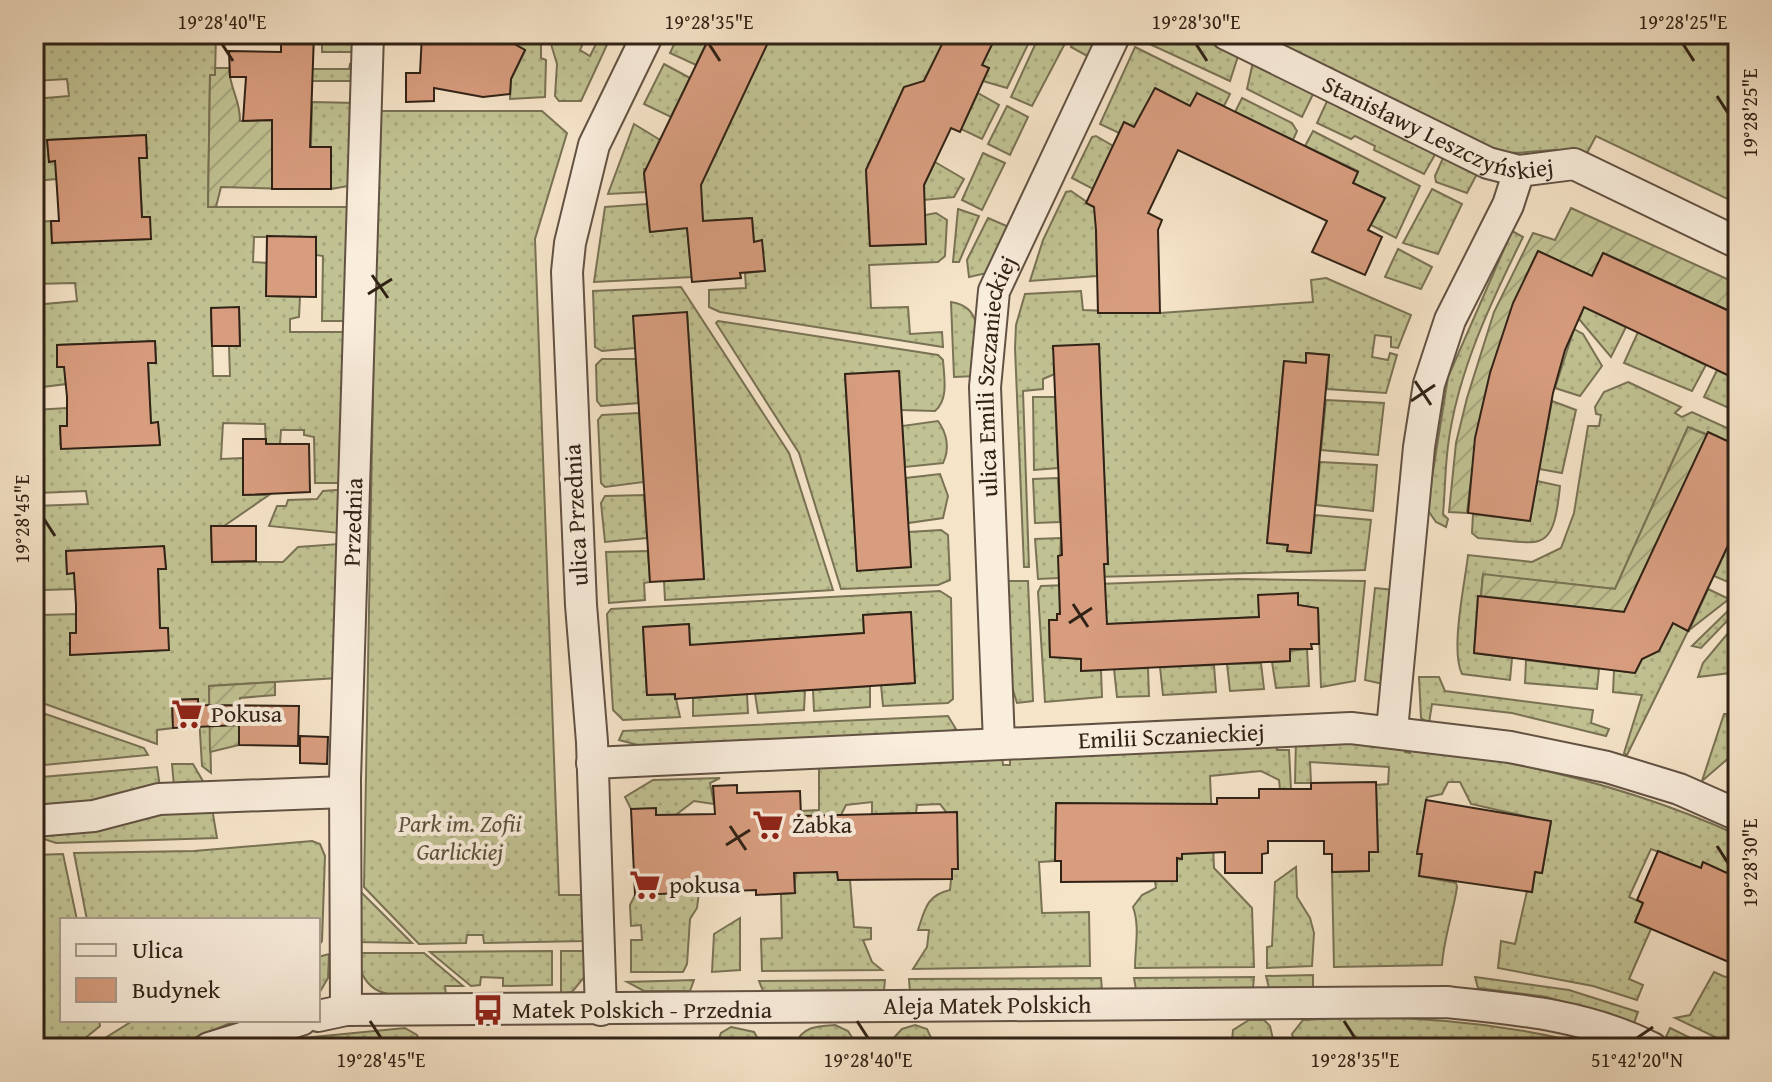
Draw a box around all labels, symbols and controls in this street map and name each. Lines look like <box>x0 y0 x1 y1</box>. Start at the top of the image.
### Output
text: 19°28'40"E <box>178 7 266 36</box>
text: 19°28'35"E <box>665 7 753 36</box>
text: 19°28'30"E <box>1152 7 1240 36</box>
text: 19°28'25"E <box>1639 7 1727 36</box>
street label: Stanisławy Leszczyńskiej <box>1317 66 1556 188</box>
text: 19°28'25"E <box>1735 69 1764 157</box>
street label: ulica Emili Szczanieckiej <box>967 249 1025 498</box>
street label: ulica Przednia <box>554 442 597 587</box>
text: 19°28'45"E <box>7 475 36 563</box>
street label: Przednia <box>334 476 371 567</box>
place label: Pokusa <box>211 696 283 731</box>
supermarket icon: Pokusa <box>170 697 204 731</box>
street label: Emilii Sczanieckiej <box>1077 714 1265 758</box>
park label: Park im. Zofii Garlickiej <box>398 806 521 869</box>
place label: Żabka <box>792 807 853 842</box>
supermarket icon: Żabka <box>751 808 785 842</box>
text: 19°28'30"E <box>1735 819 1764 907</box>
place label: pokusa <box>669 867 741 902</box>
supermarket icon: pokusa <box>628 868 662 902</box>
legend <box>60 918 320 1022</box>
text: Ulica <box>132 932 184 967</box>
text: Budynek <box>132 972 221 1007</box>
street label: Aleja Matek Polskich <box>883 987 1092 1023</box>
place label: Matek Polskich - Przednia <box>512 992 773 1027</box>
bus stop icon: Matek Polskich - Przednia <box>471 993 505 1027</box>
text: 19°28'45"E <box>337 1045 425 1074</box>
text: 19°28'40"E <box>824 1045 912 1074</box>
text: 19°28'35"E <box>1311 1045 1399 1074</box>
text: 51°42'20"N <box>1591 1045 1683 1074</box>

